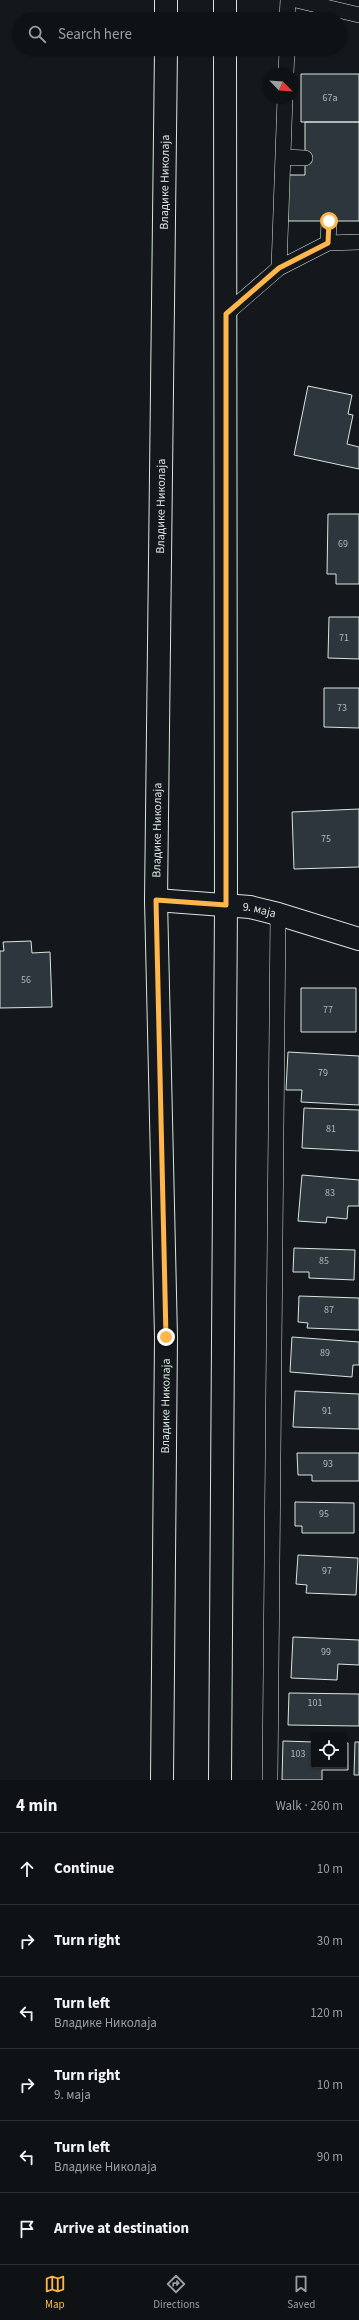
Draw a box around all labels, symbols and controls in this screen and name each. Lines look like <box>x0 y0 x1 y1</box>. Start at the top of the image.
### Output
search box <box>12 12 347 56</box>
icon: search <box>26 23 48 45</box>
text: Search here <box>58 24 132 45</box>
north arrow <box>263 68 299 104</box>
house number: 67a <box>323 91 337 105</box>
street label: Владике Николаја <box>155 135 173 230</box>
route start <box>320 212 338 230</box>
street label: Владике Николаја <box>152 459 170 554</box>
house number: 69 <box>338 537 348 551</box>
house number: 71 <box>339 631 349 645</box>
house number: 73 <box>337 701 347 715</box>
street label: Владике Николаја <box>148 782 166 878</box>
house number: 75 <box>321 832 331 846</box>
street label: 9. маја <box>242 898 278 922</box>
house number: 56 <box>21 973 31 987</box>
house number: 77 <box>323 1003 333 1017</box>
house number: 79 <box>318 1066 328 1080</box>
house number: 81 <box>326 1122 336 1136</box>
house number: 83 <box>325 1186 335 1200</box>
house number: 85 <box>319 1254 329 1268</box>
house number: 87 <box>324 1303 334 1317</box>
route end <box>157 1328 175 1346</box>
house number: 89 <box>320 1346 330 1360</box>
street label: Владике Николаја <box>156 1358 174 1454</box>
house number: 91 <box>322 1404 332 1418</box>
house number: 93 <box>323 1457 333 1471</box>
house number: 95 <box>319 1507 329 1521</box>
house number: 97 <box>322 1564 332 1578</box>
house number: 99 <box>321 1645 331 1659</box>
house number: 101 <box>308 1696 322 1710</box>
map controls <box>311 1732 347 1768</box>
button: locate <box>311 1732 347 1768</box>
house number: 103 <box>291 1747 305 1761</box>
text: 4 min <box>16 1794 57 1818</box>
text: Walk · 260 m <box>275 1797 343 1815</box>
icon: ahead <box>16 1858 38 1880</box>
text: Continue <box>54 1858 114 1879</box>
text: 10 m <box>317 1860 343 1878</box>
icon: right <box>16 1930 38 1952</box>
text: Turn right <box>54 1930 120 1951</box>
text: 30 m <box>317 1932 343 1950</box>
text: Turn left <box>54 1993 110 2014</box>
icon: left <box>16 2002 38 2024</box>
text: 120 m <box>310 2004 343 2022</box>
text: Владике Николаја <box>54 2014 157 2032</box>
text: Turn right <box>54 2065 120 2086</box>
icon: right <box>16 2074 38 2096</box>
text: 10 m <box>317 2076 343 2094</box>
text: 9. маја <box>54 2086 91 2104</box>
text: Turn left <box>54 2137 110 2158</box>
icon: left <box>16 2146 38 2168</box>
text: 90 m <box>317 2148 343 2166</box>
text: Владике Николаја <box>54 2158 157 2176</box>
icon: arrive <box>16 2218 38 2240</box>
text: Arrive at destination <box>54 2218 189 2239</box>
tab: Map <box>44 2273 66 2312</box>
tab: Directions <box>153 2273 200 2312</box>
tab: Saved <box>287 2273 315 2312</box>

